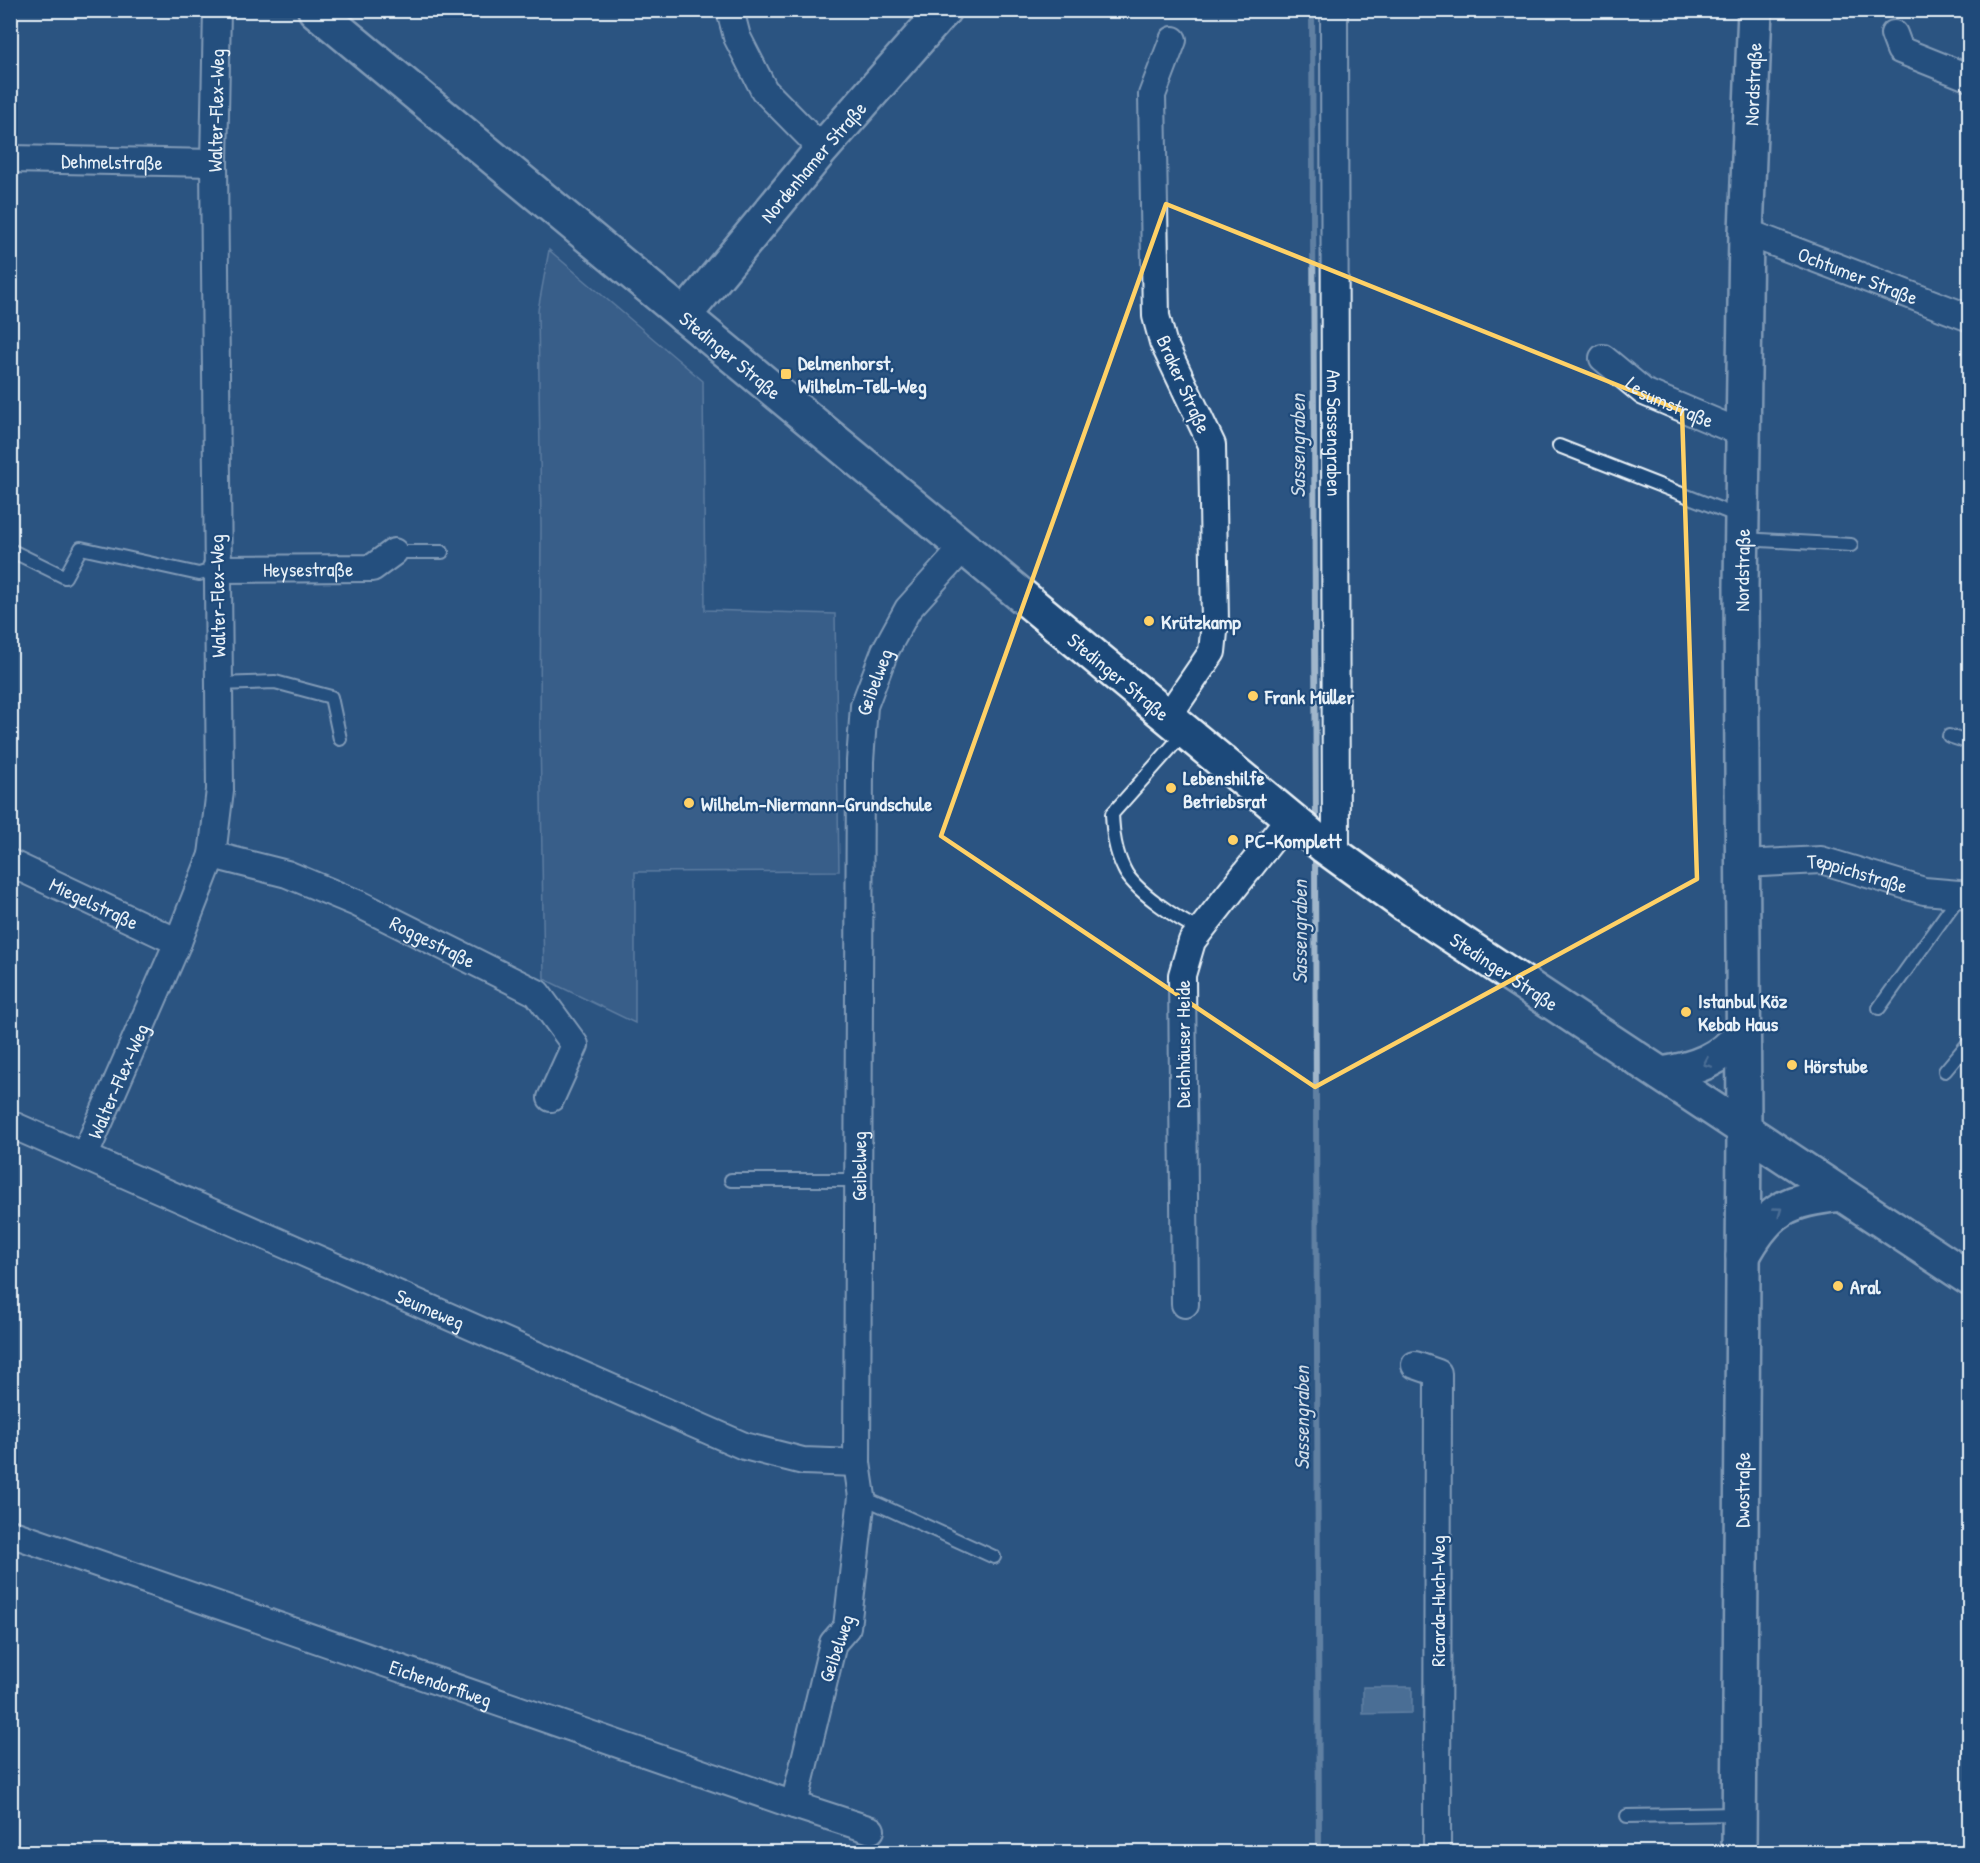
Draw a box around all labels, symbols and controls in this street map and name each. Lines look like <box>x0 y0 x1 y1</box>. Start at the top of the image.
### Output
street label: Nordstraße <box>1737 42 1767 126</box>
street label: Walter-Flex-Weg <box>200 48 230 172</box>
street label: Nordenhamer Straße <box>753 95 872 228</box>
street label: Dehmelstraße <box>61 147 163 175</box>
street label: Ochtumer Straße <box>1794 240 1922 310</box>
street label: Stedinger Straße <box>674 304 787 405</box>
street label: Braker Straße <box>1150 331 1218 437</box>
place label: Delmenhorst, Wilhelm-Tell-Weg <box>798 349 927 400</box>
marker: Delmenhorst, Wilhelm-Tell-Weg <box>779 367 793 381</box>
street label: Am Sassengraben <box>1321 369 1349 497</box>
street label: Lesumstraße <box>1621 369 1718 433</box>
water label: Sassengraben <box>1283 392 1312 498</box>
street label: Nordstraße <box>1727 528 1755 612</box>
street label: Walter-Flex-Weg <box>202 534 232 658</box>
street label: Heysestraße <box>263 555 353 582</box>
place label: Krützkamp <box>1161 608 1241 636</box>
marker: Krützkamp <box>1142 614 1156 628</box>
street label: Stedinger Straße <box>1062 626 1176 726</box>
street label: Geibelweg <box>850 644 898 716</box>
place label: Frank Müller <box>1264 683 1354 710</box>
marker: Frank Müller <box>1246 689 1260 703</box>
place label: Lebenshilfe Betriebsrat <box>1183 764 1268 814</box>
marker: Lebenshilfe Betriebsrat <box>1164 781 1178 795</box>
place label: Wilhelm-Niermann-Grundschule <box>701 790 932 817</box>
marker: Wilhelm-Niermann-Grundschule <box>682 796 696 810</box>
place label: PC-Komplett <box>1245 827 1342 855</box>
marker: PC-Komplett <box>1226 833 1240 847</box>
street label: Teppichstraße <box>1806 846 1911 899</box>
street label: Miegelstraße <box>45 870 143 935</box>
water label: Sassengraben <box>1285 878 1314 984</box>
street label: Roggestraße <box>386 908 480 974</box>
street label: Stedinger Straße <box>1445 925 1564 1017</box>
street label: Deichhäuser Heide <box>1169 980 1196 1108</box>
place label: Istanbul Köz Kebab Haus <box>1698 987 1788 1037</box>
marker: Istanbul Köz Kebab Haus <box>1679 1005 1693 1019</box>
street label: Walter-Flex-Weg <box>80 1019 154 1143</box>
place label: Hörstube <box>1804 1052 1868 1079</box>
one-way arrow <box>1702 1055 1713 1067</box>
marker: Hörstube <box>1785 1058 1799 1072</box>
street label: Geibelweg <box>845 1131 872 1201</box>
one-way arrow <box>1772 1207 1783 1218</box>
place label: Aral <box>1850 1273 1881 1300</box>
marker: Aral <box>1831 1279 1845 1293</box>
street label: Seumeweg <box>392 1281 469 1335</box>
water label: Sassengraben <box>1287 1364 1316 1470</box>
street label: Dwostraße <box>1728 1452 1755 1528</box>
street label: Ricarda-Huch-Weg <box>1424 1535 1451 1667</box>
street label: Geibelweg <box>812 1611 860 1685</box>
street label: Eichendorffweg <box>386 1652 496 1713</box>

